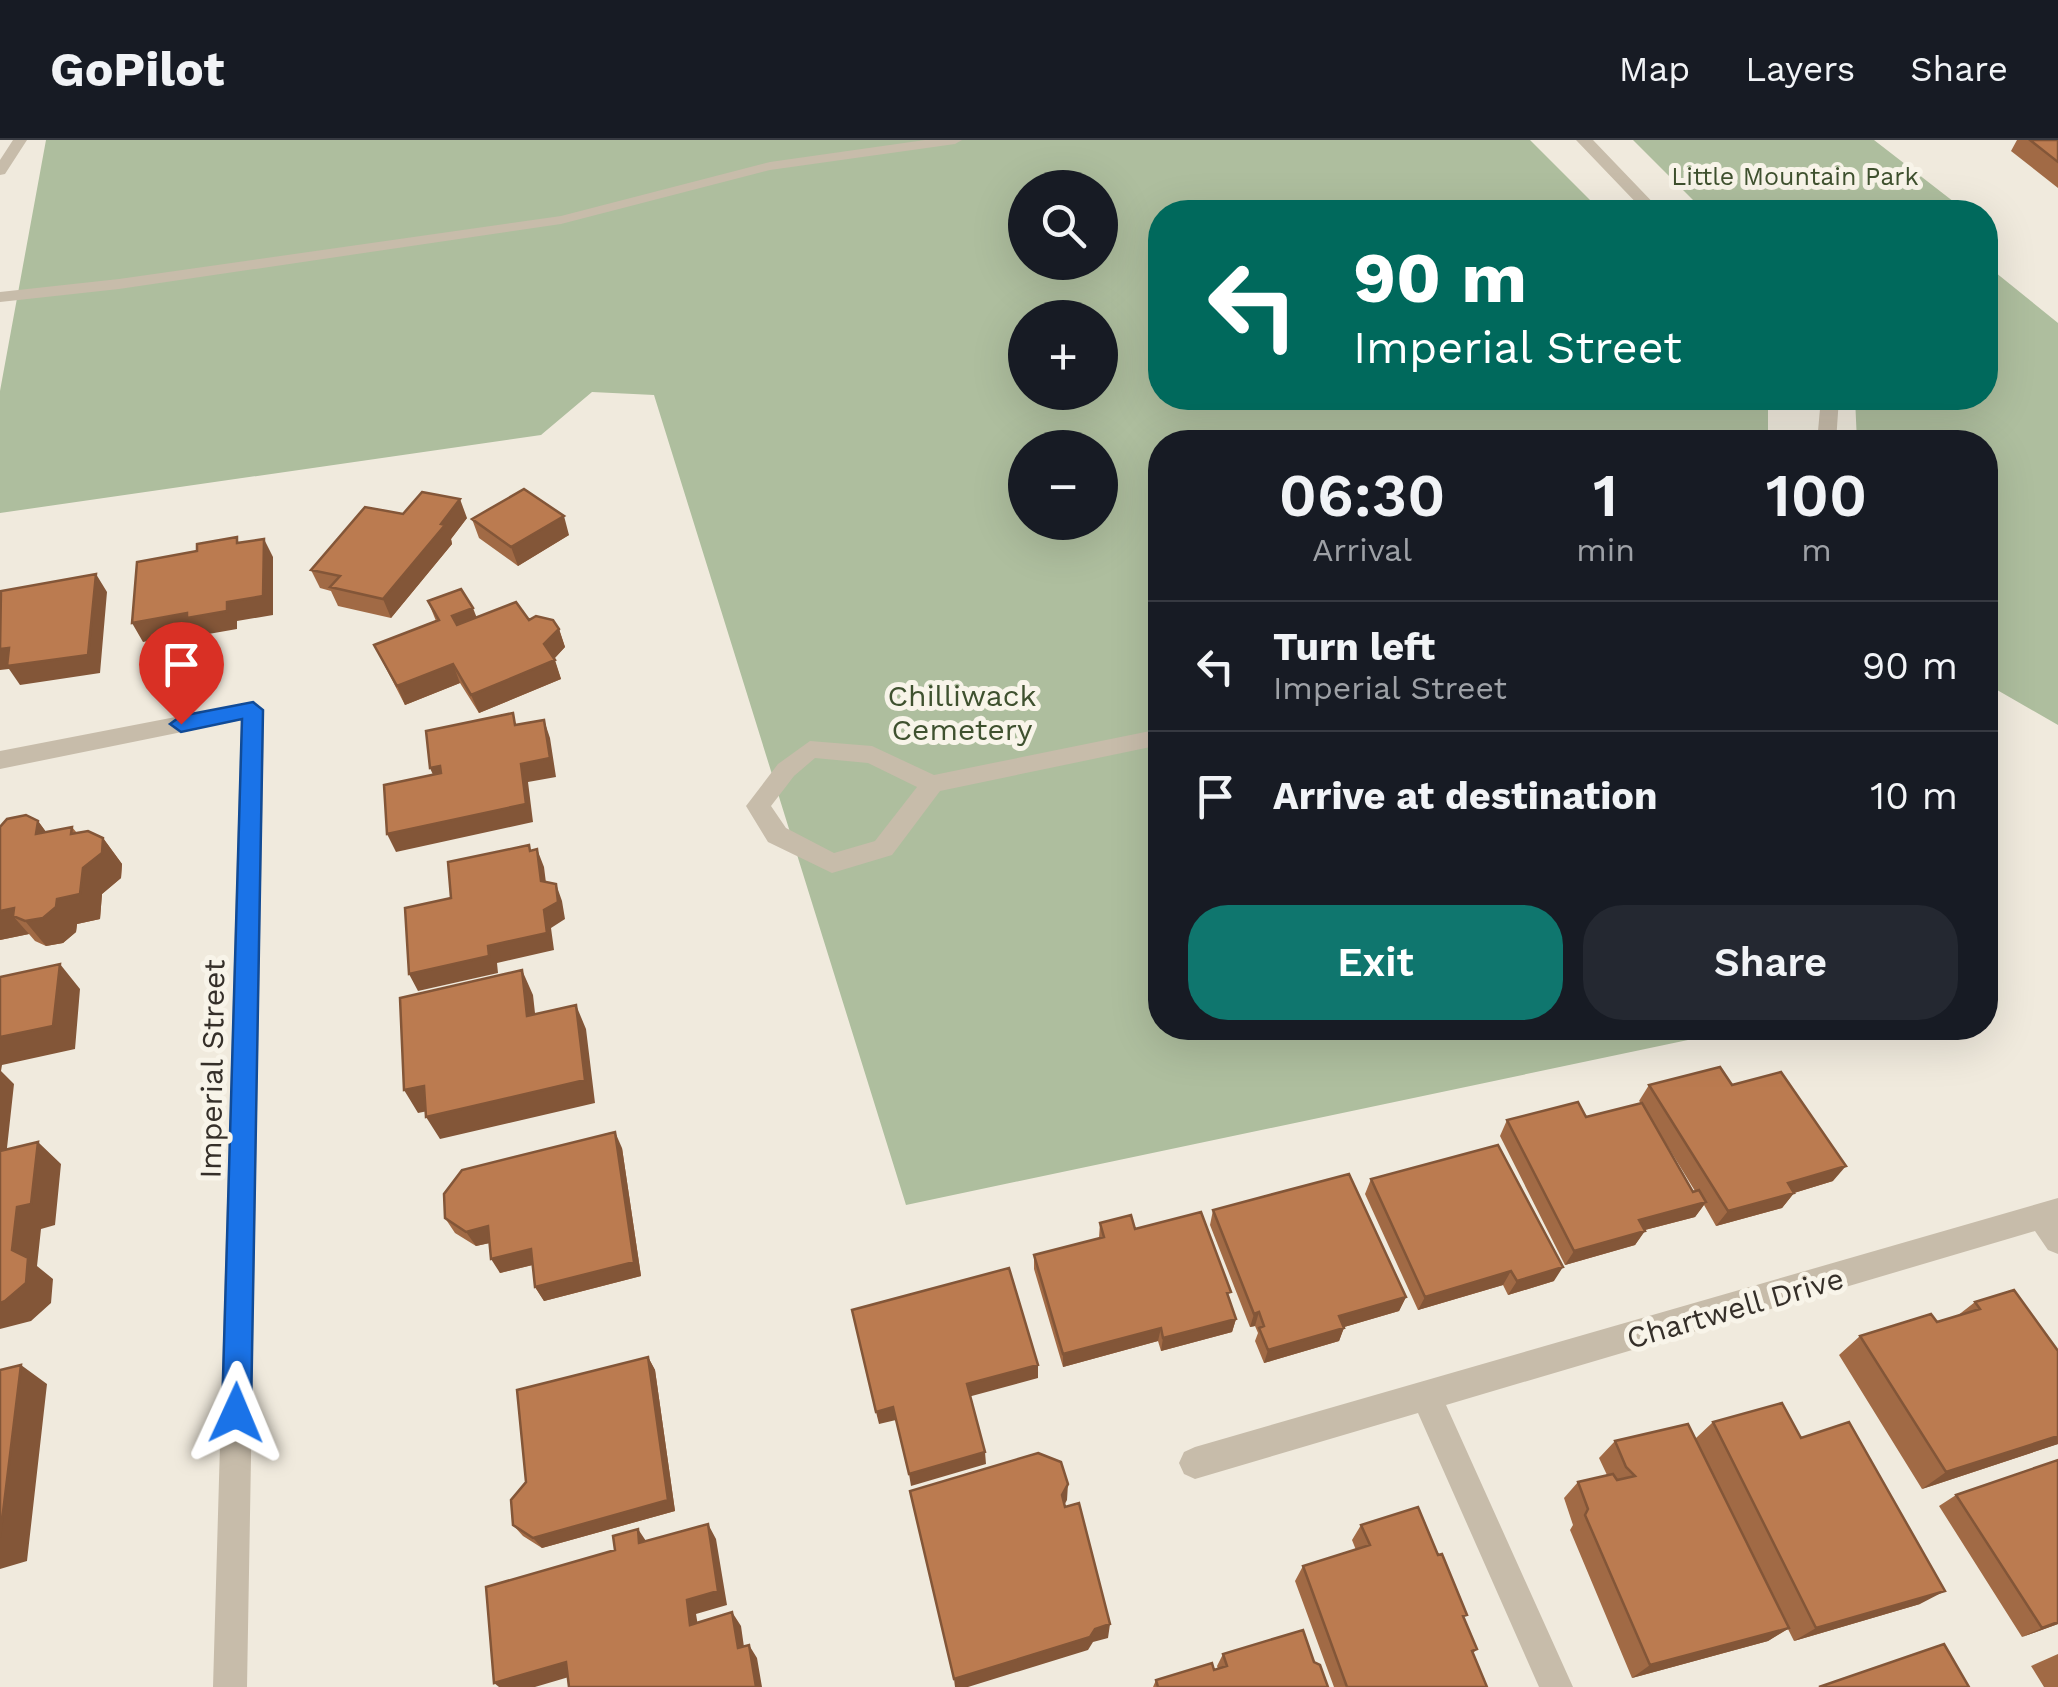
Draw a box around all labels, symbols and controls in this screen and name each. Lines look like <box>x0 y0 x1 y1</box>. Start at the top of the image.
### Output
text: GoPilot <box>50 41 225 98</box>
text: Map <box>1619 48 1690 90</box>
text: Layers <box>1745 48 1855 90</box>
text: Share <box>1910 48 2008 90</box>
park label: Little Mountain Park <box>1671 162 1919 191</box>
map controls <box>1008 170 1118 540</box>
button: search <box>1008 170 1118 280</box>
text: 90 m <box>1353 237 1527 319</box>
icon: left <box>1188 240 1318 370</box>
button: + <box>1008 300 1118 410</box>
text: Imperial Street <box>1353 321 1682 374</box>
button: − <box>1008 430 1118 540</box>
text: 06:30 <box>1279 460 1445 531</box>
text: 1 <box>1593 460 1618 531</box>
text: 100 <box>1766 460 1867 531</box>
text: Arrival <box>1312 531 1412 569</box>
text: min <box>1576 531 1635 569</box>
text: m <box>1801 531 1832 569</box>
pin <box>139 622 224 725</box>
text: Turn left <box>1273 625 1435 669</box>
icon: arrive <box>154 637 209 692</box>
icon: left <box>1188 639 1243 694</box>
text: 90 m <box>1862 644 1958 688</box>
text: Imperial Street <box>1273 669 1507 707</box>
park label: Chilliwack Cemetery <box>887 678 1037 747</box>
icon: arrive <box>1188 769 1243 824</box>
text: Arrive at destination <box>1273 774 1658 818</box>
text: 10 m <box>1870 774 1958 818</box>
button: Exit <box>1188 905 1563 1020</box>
button: Share <box>1583 905 1958 1020</box>
street label: Imperial Street <box>193 959 231 1179</box>
street label: Chartwell Drive <box>1622 1260 1848 1356</box>
position arrow <box>184 1361 288 1465</box>

